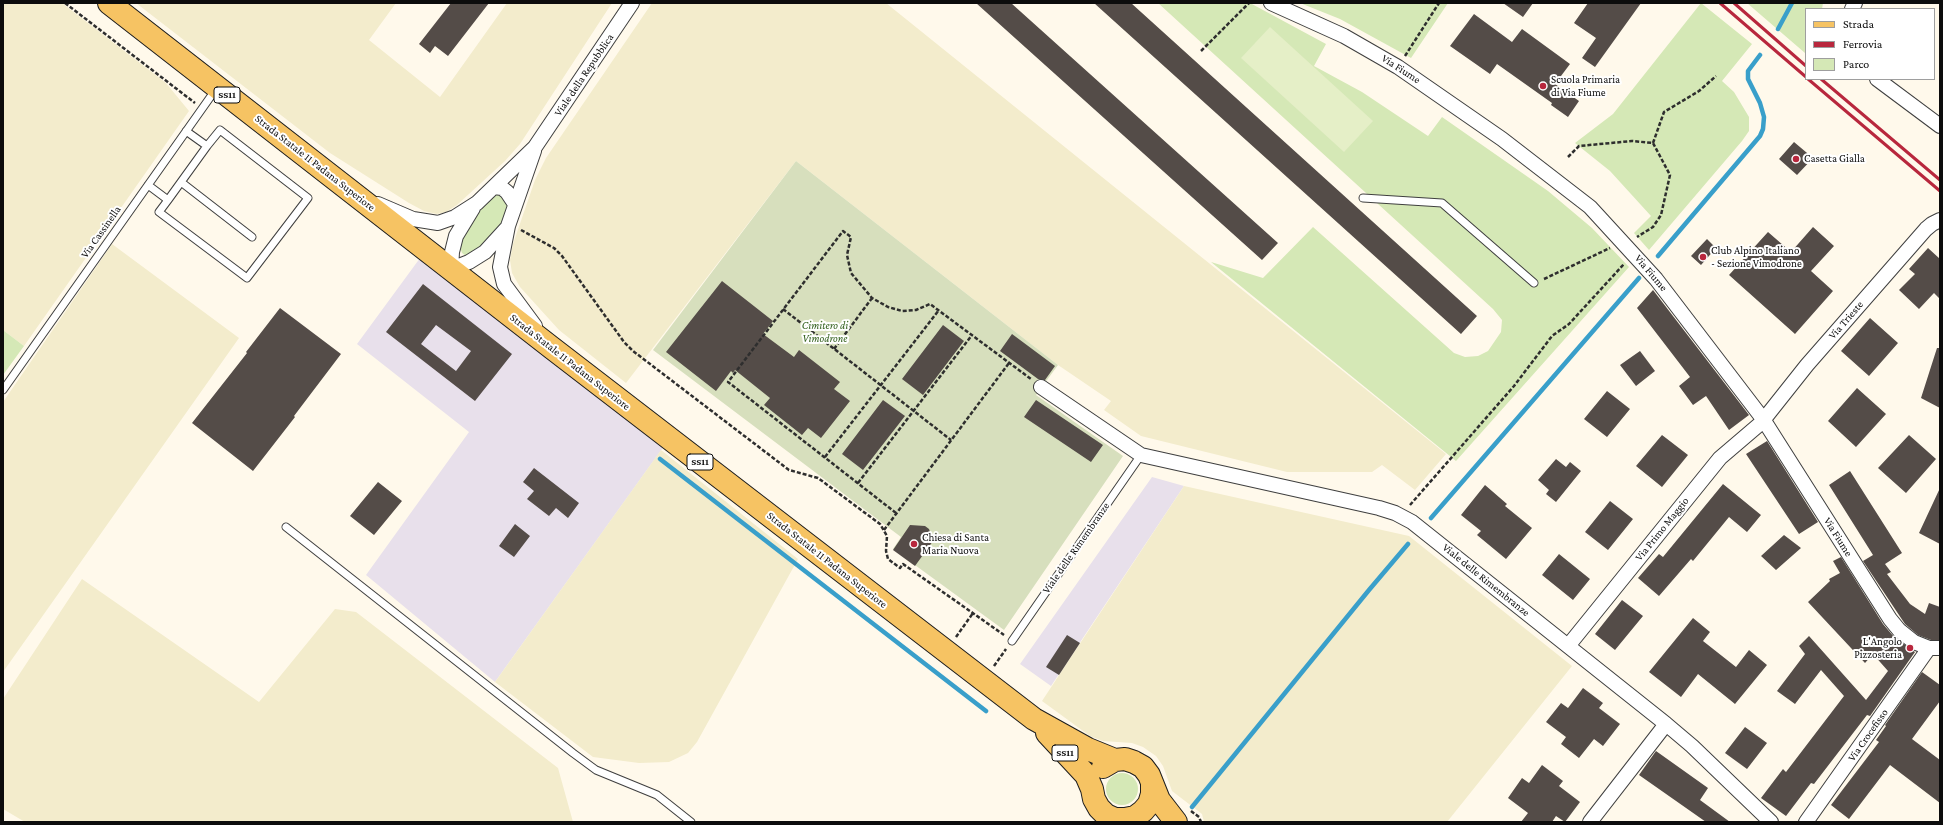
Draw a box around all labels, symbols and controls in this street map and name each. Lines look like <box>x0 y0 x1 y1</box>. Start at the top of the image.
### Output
legend <box>1805 8 1935 80</box>
text: Strada <box>1843 17 1874 31</box>
street label: Viale della Repubblica <box>552 31 616 119</box>
text: Ferrovia <box>1843 37 1882 51</box>
street label: Via Fiume <box>1379 52 1423 86</box>
text: Parco <box>1843 57 1869 71</box>
place label: Scuola Primaria di Via Fiume <box>1551 73 1620 99</box>
marker: Scuola Primaria di Via Fiume <box>1538 81 1548 91</box>
road number: SS11 <box>214 87 240 103</box>
street label: Strada Statale 11 Padana Superiore <box>252 112 378 214</box>
place label: Casetta Gialla <box>1804 152 1865 166</box>
marker: Casetta Gialla <box>1791 154 1801 164</box>
street label: Via Cassinella <box>78 203 124 261</box>
place label: Club Alpino Italiano - Sezione Vimodrone <box>1711 244 1802 270</box>
street label: Via Fiume <box>1632 252 1670 294</box>
marker: Club Alpino Italiano - Sezione Vimodrone <box>1698 252 1708 262</box>
street label: Via Trieste <box>1826 298 1866 342</box>
street label: Strada Statale 11 Padana Superiore <box>507 311 633 413</box>
park label: Cimitero di Vimodrone <box>802 319 848 345</box>
road number: SS11 <box>687 454 713 470</box>
street label: Via Primo Maggio <box>1632 495 1692 563</box>
street label: Viale delle Rimembranze <box>1039 500 1113 596</box>
street label: Strada Statale 11 Padana Superiore <box>764 509 890 611</box>
street label: Via Fiume <box>1821 515 1855 559</box>
place label: Chiesa di Santa Maria Nuova <box>922 531 989 557</box>
marker: Chiesa di Santa Maria Nuova <box>909 539 919 549</box>
street label: Viale delle Rimembranze <box>1440 541 1532 619</box>
place label: L'Angolo Pizzosteria <box>1854 635 1902 661</box>
marker: L'Angolo Pizzosteria <box>1905 643 1915 653</box>
street label: Via Crocefisso <box>1845 706 1891 764</box>
road number: SS11 <box>1052 745 1078 761</box>

